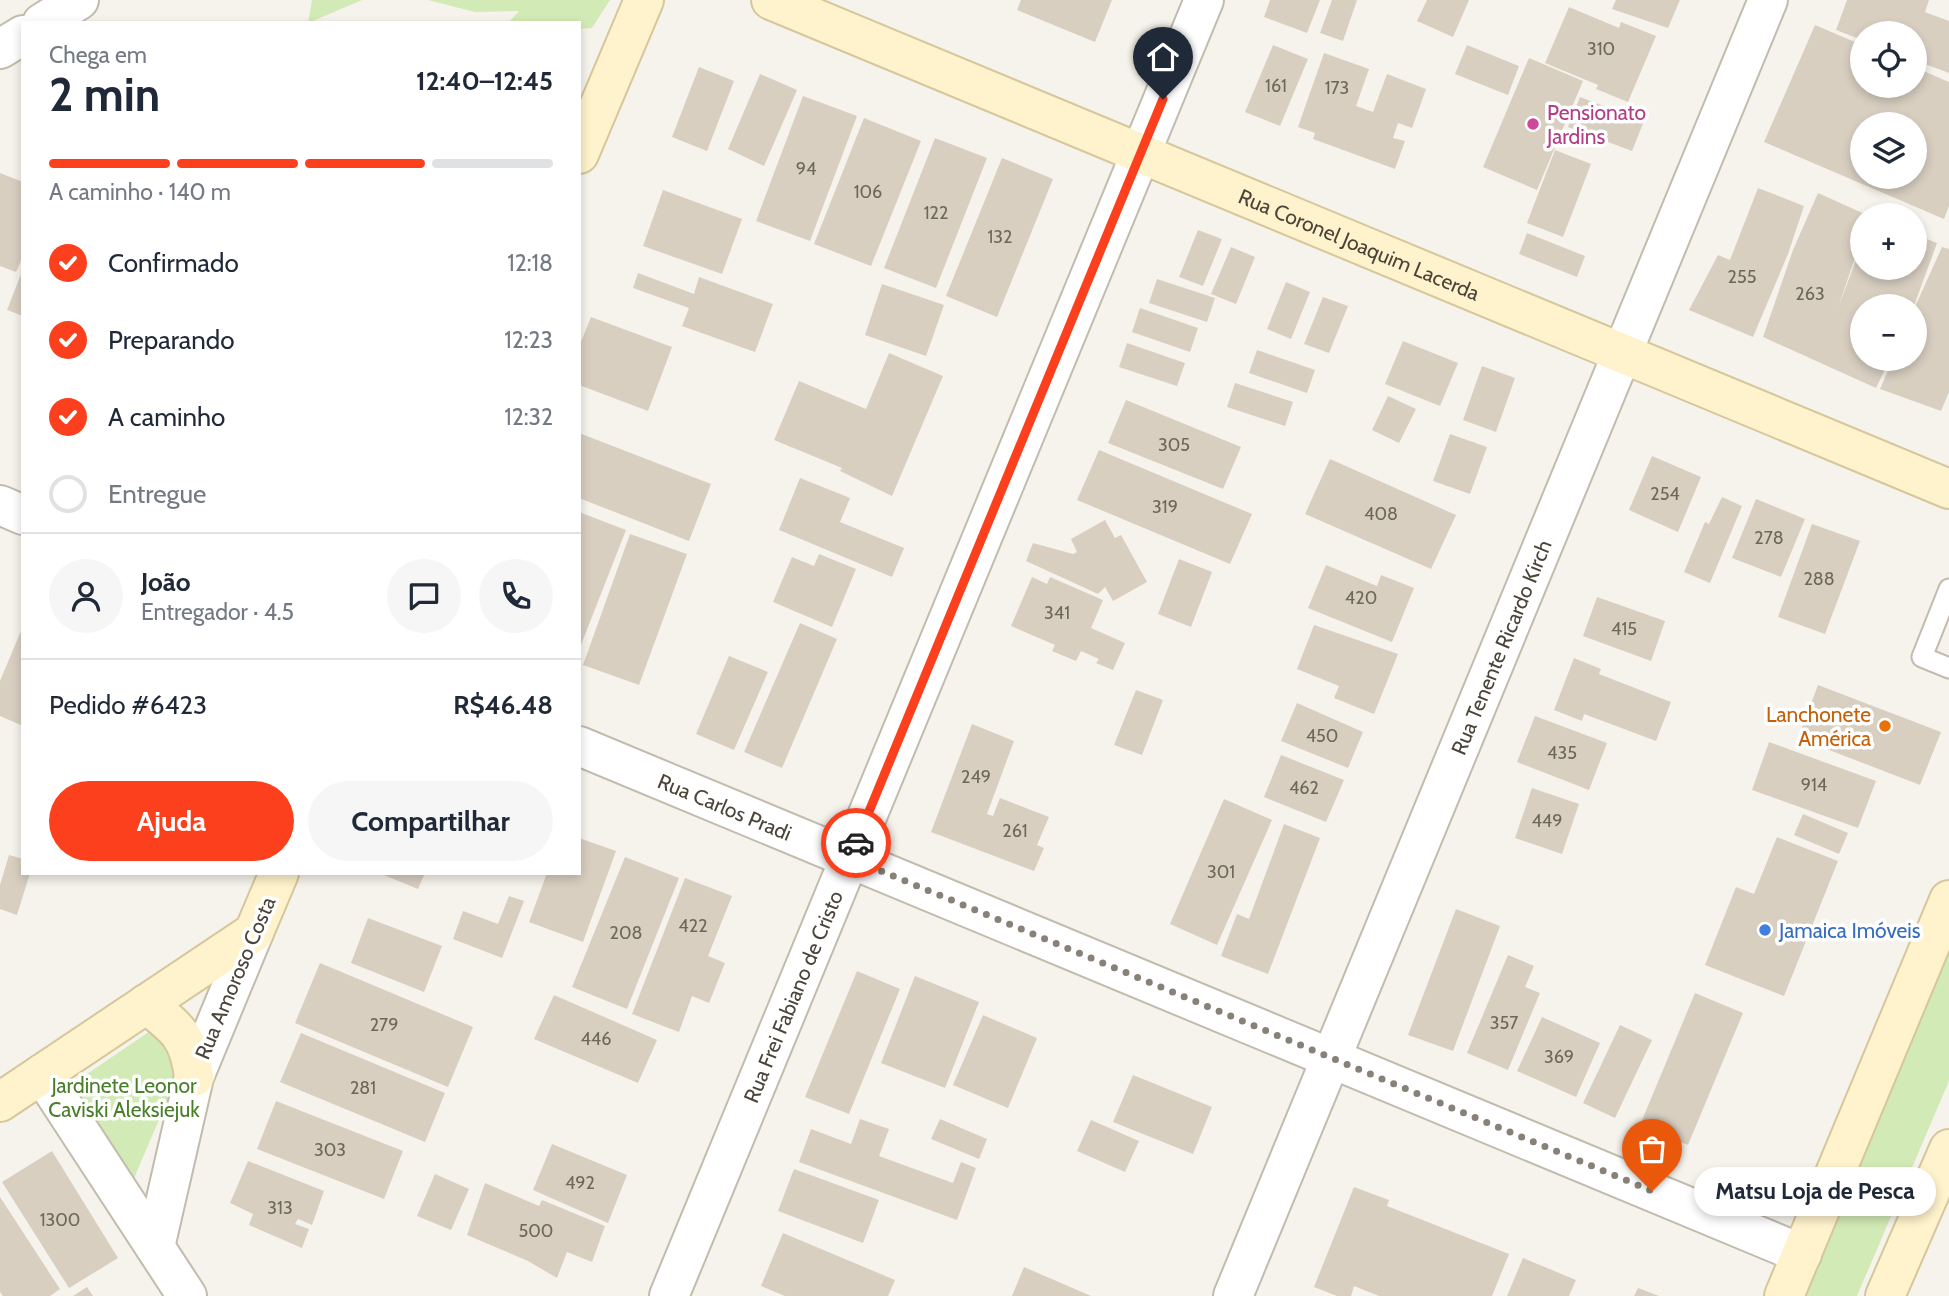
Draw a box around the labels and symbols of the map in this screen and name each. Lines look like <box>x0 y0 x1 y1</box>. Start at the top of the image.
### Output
pin <box>1133 27 1193 99</box>
house number: 310 <box>1587 38 1615 60</box>
house number: 161 <box>1265 75 1287 97</box>
house number: 173 <box>1325 77 1349 99</box>
place label: Pensionato Jardins <box>1546 100 1646 149</box>
marker: Pensionato Jardins <box>1525 116 1541 132</box>
house number: 94 <box>796 158 816 180</box>
house number: 106 <box>854 181 882 203</box>
street label: Rua Coronel Joaquim Lacerda <box>1235 183 1484 305</box>
house number: 122 <box>924 202 948 224</box>
house number: 132 <box>987 226 1013 248</box>
house number: 255 <box>1728 266 1756 288</box>
house number: 263 <box>1795 283 1825 305</box>
house number: 305 <box>1158 434 1190 456</box>
house number: 254 <box>1650 483 1680 505</box>
house number: 319 <box>1152 496 1178 518</box>
house number: 408 <box>1364 503 1398 525</box>
house number: 278 <box>1754 527 1784 549</box>
street label: Rua Tenente Ricardo Kirch <box>1445 536 1556 758</box>
house number: 288 <box>1803 568 1835 590</box>
house number: 420 <box>1345 587 1377 609</box>
house number: 341 <box>1044 602 1070 624</box>
house number: 415 <box>1611 618 1637 640</box>
place label: Lanchonete América <box>1766 702 1871 751</box>
marker: Lanchonete América <box>1877 718 1893 734</box>
house number: 450 <box>1306 725 1338 747</box>
house number: 435 <box>1547 742 1577 764</box>
house number: 249 <box>961 766 991 788</box>
street label: Rua Carlos Pradi <box>654 768 795 845</box>
house number: 914 <box>1801 774 1827 796</box>
house number: 462 <box>1289 777 1319 799</box>
courier <box>821 808 891 878</box>
house number: 449 <box>1531 810 1563 832</box>
house number: 261 <box>1002 820 1028 842</box>
house number: 301 <box>1207 861 1235 883</box>
street label: Rua Frei Fabiano de Cristo <box>738 887 848 1106</box>
street label: Rua Amoroso Costa <box>189 893 281 1063</box>
house number: 422 <box>678 915 708 937</box>
place label: Jamaica Imóveis <box>1778 918 1921 943</box>
house number: 208 <box>610 922 642 944</box>
marker: Jamaica Imóveis <box>1757 922 1773 938</box>
house number: 357 <box>1490 1012 1518 1034</box>
house number: 279 <box>370 1014 398 1036</box>
house number: 446 <box>580 1028 612 1050</box>
house number: 369 <box>1544 1046 1574 1068</box>
park label: Jardinete Leonor Caviski Aleksiejuk <box>48 1073 200 1123</box>
house number: 281 <box>350 1077 376 1099</box>
pin <box>1622 1119 1682 1191</box>
house number: 303 <box>314 1139 346 1161</box>
callout: Matsu Loja de Pesca <box>1694 1166 1936 1216</box>
house number: 492 <box>565 1172 595 1194</box>
house number: 313 <box>267 1197 293 1219</box>
house number: 1300 <box>40 1209 80 1231</box>
house number: 500 <box>519 1220 553 1242</box>

